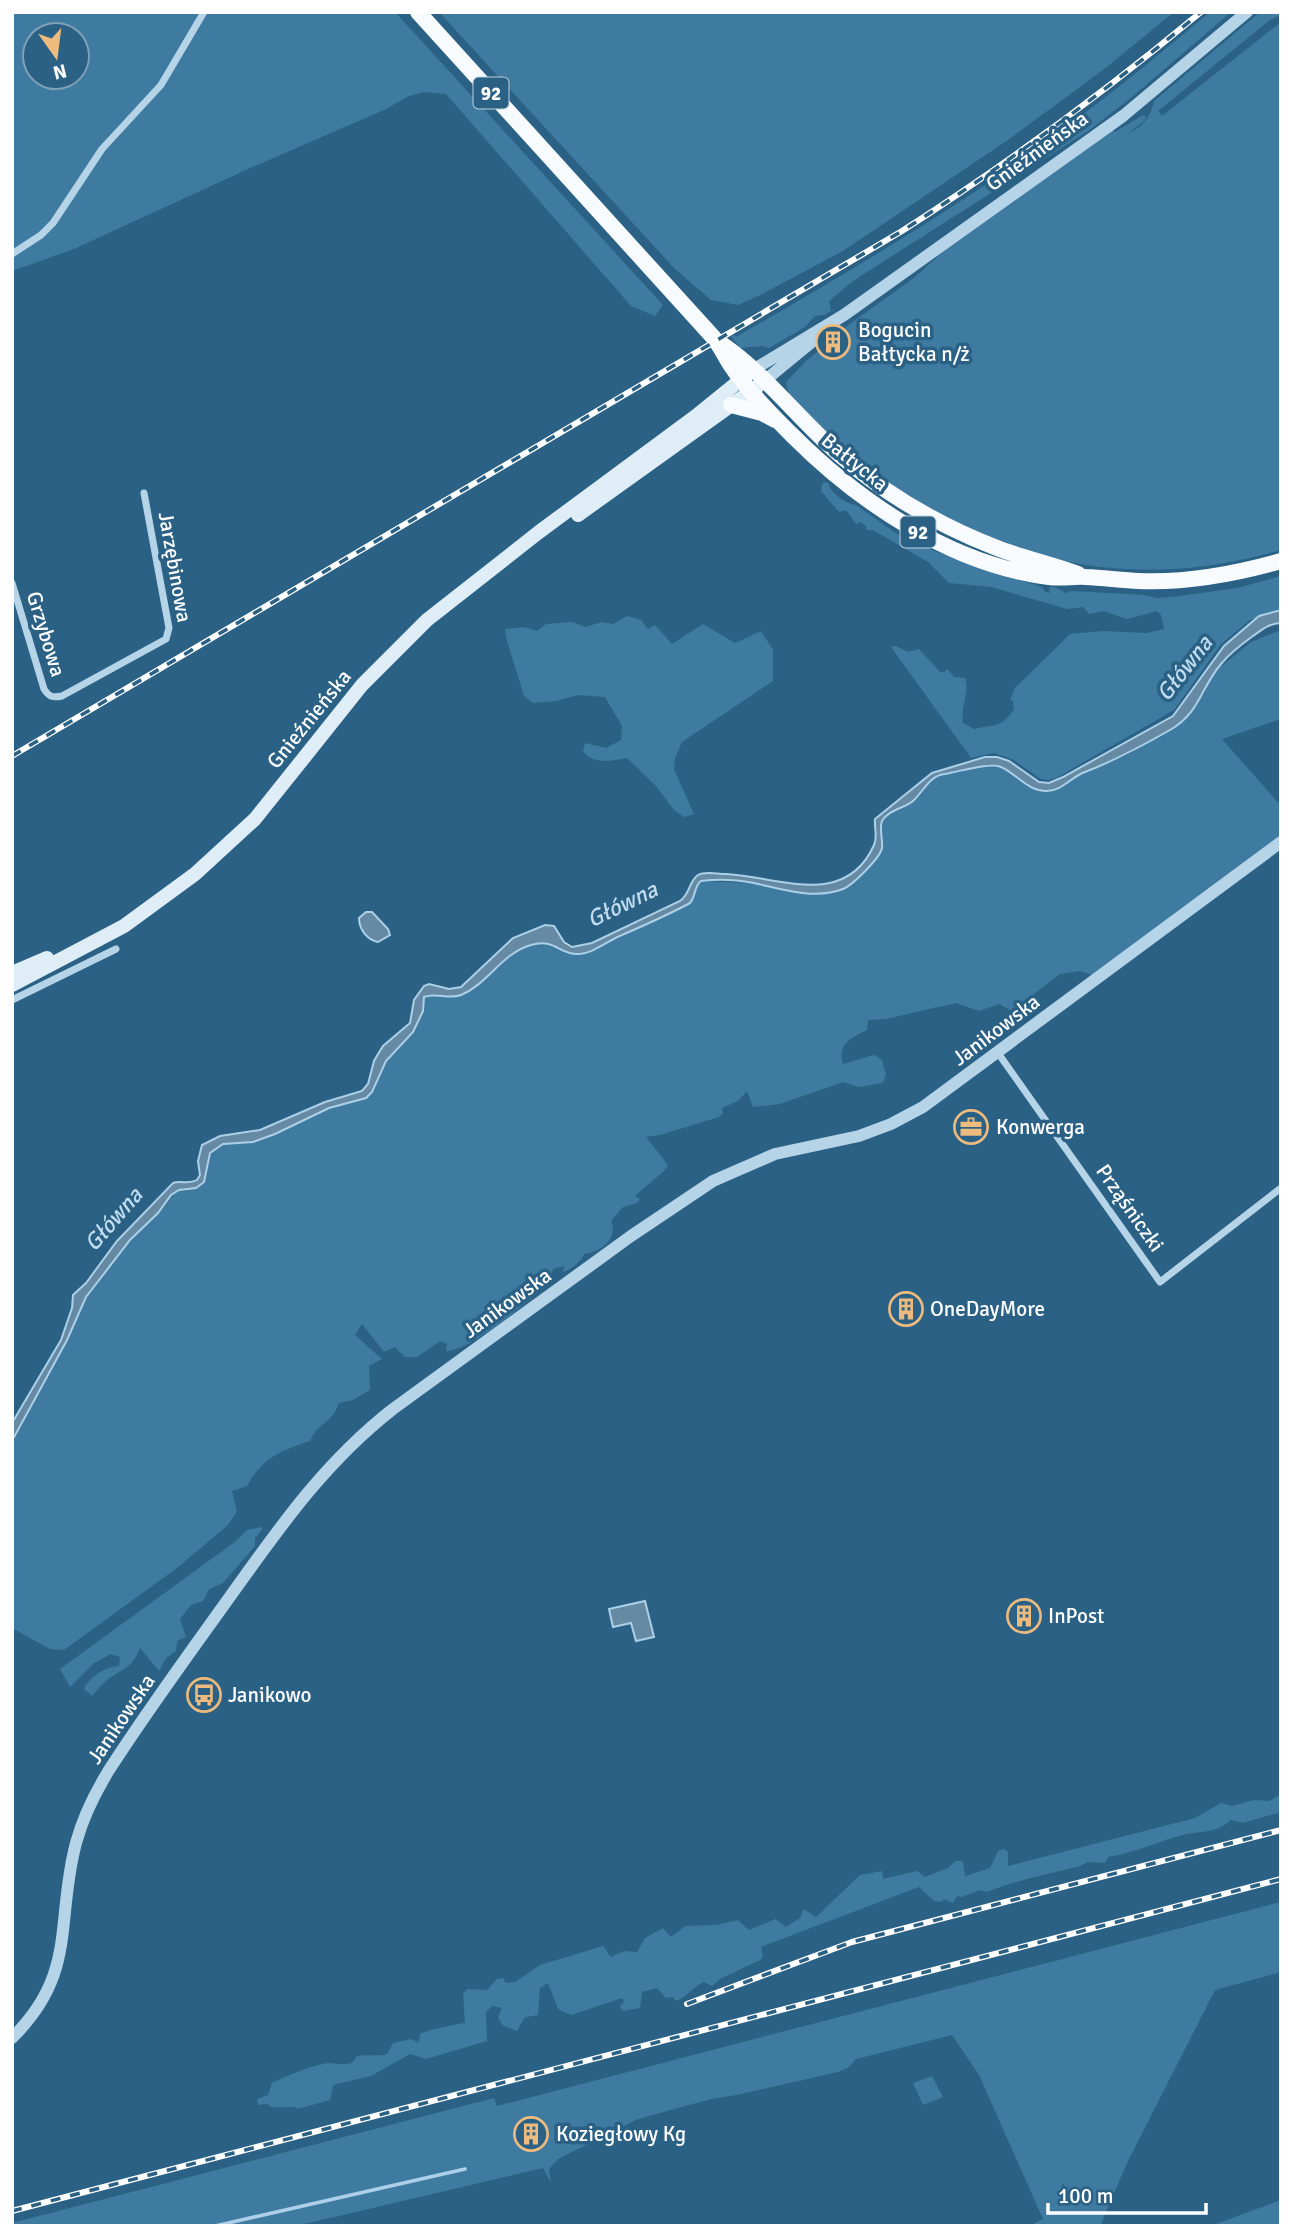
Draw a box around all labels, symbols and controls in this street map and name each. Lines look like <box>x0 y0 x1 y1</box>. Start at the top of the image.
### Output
north arrow <box>21 21 91 91</box>
text: N <box>51 58 69 85</box>
road number: 92 <box>474 78 508 108</box>
street label: Gnieźnieńska <box>981 105 1093 197</box>
place label: Bogucin Bałtycka n/ż <box>858 317 970 367</box>
building icon: Bogucin Bałtycka n/ż <box>814 323 852 361</box>
street label: Bałtycka <box>816 427 894 497</box>
street label: Jarzębinowa <box>153 510 197 624</box>
road number: 92 <box>900 516 936 548</box>
street label: Grzybowa <box>21 588 71 680</box>
water label: Główna <box>1150 629 1220 707</box>
street label: Gnieźnieńska <box>261 664 357 774</box>
water label: Główna <box>582 874 663 934</box>
street label: Janikowska <box>947 989 1045 1071</box>
office icon: Konwerga <box>952 1108 990 1146</box>
place label: Konwerga <box>996 1114 1085 1140</box>
street label: Prząśniczki <box>1090 1159 1170 1257</box>
water label: Główna <box>78 1180 150 1257</box>
street label: Janikowska <box>458 1262 556 1344</box>
building icon: OneDayMore <box>887 1290 925 1328</box>
place label: OneDayMore <box>930 1296 1045 1322</box>
building icon: InPost <box>1005 1597 1043 1635</box>
place label: InPost <box>1048 1603 1104 1629</box>
street label: Janikowska <box>81 1669 161 1769</box>
bus stop icon: Janikowo <box>185 1676 223 1714</box>
place label: Janikowo <box>228 1682 311 1708</box>
building icon: Koziegłowy Kg <box>512 2115 550 2153</box>
place label: Koziegłowy Kg <box>556 2121 686 2147</box>
scale bar <box>1048 2172 1206 2216</box>
text: 100 m <box>1058 2183 1113 2209</box>

